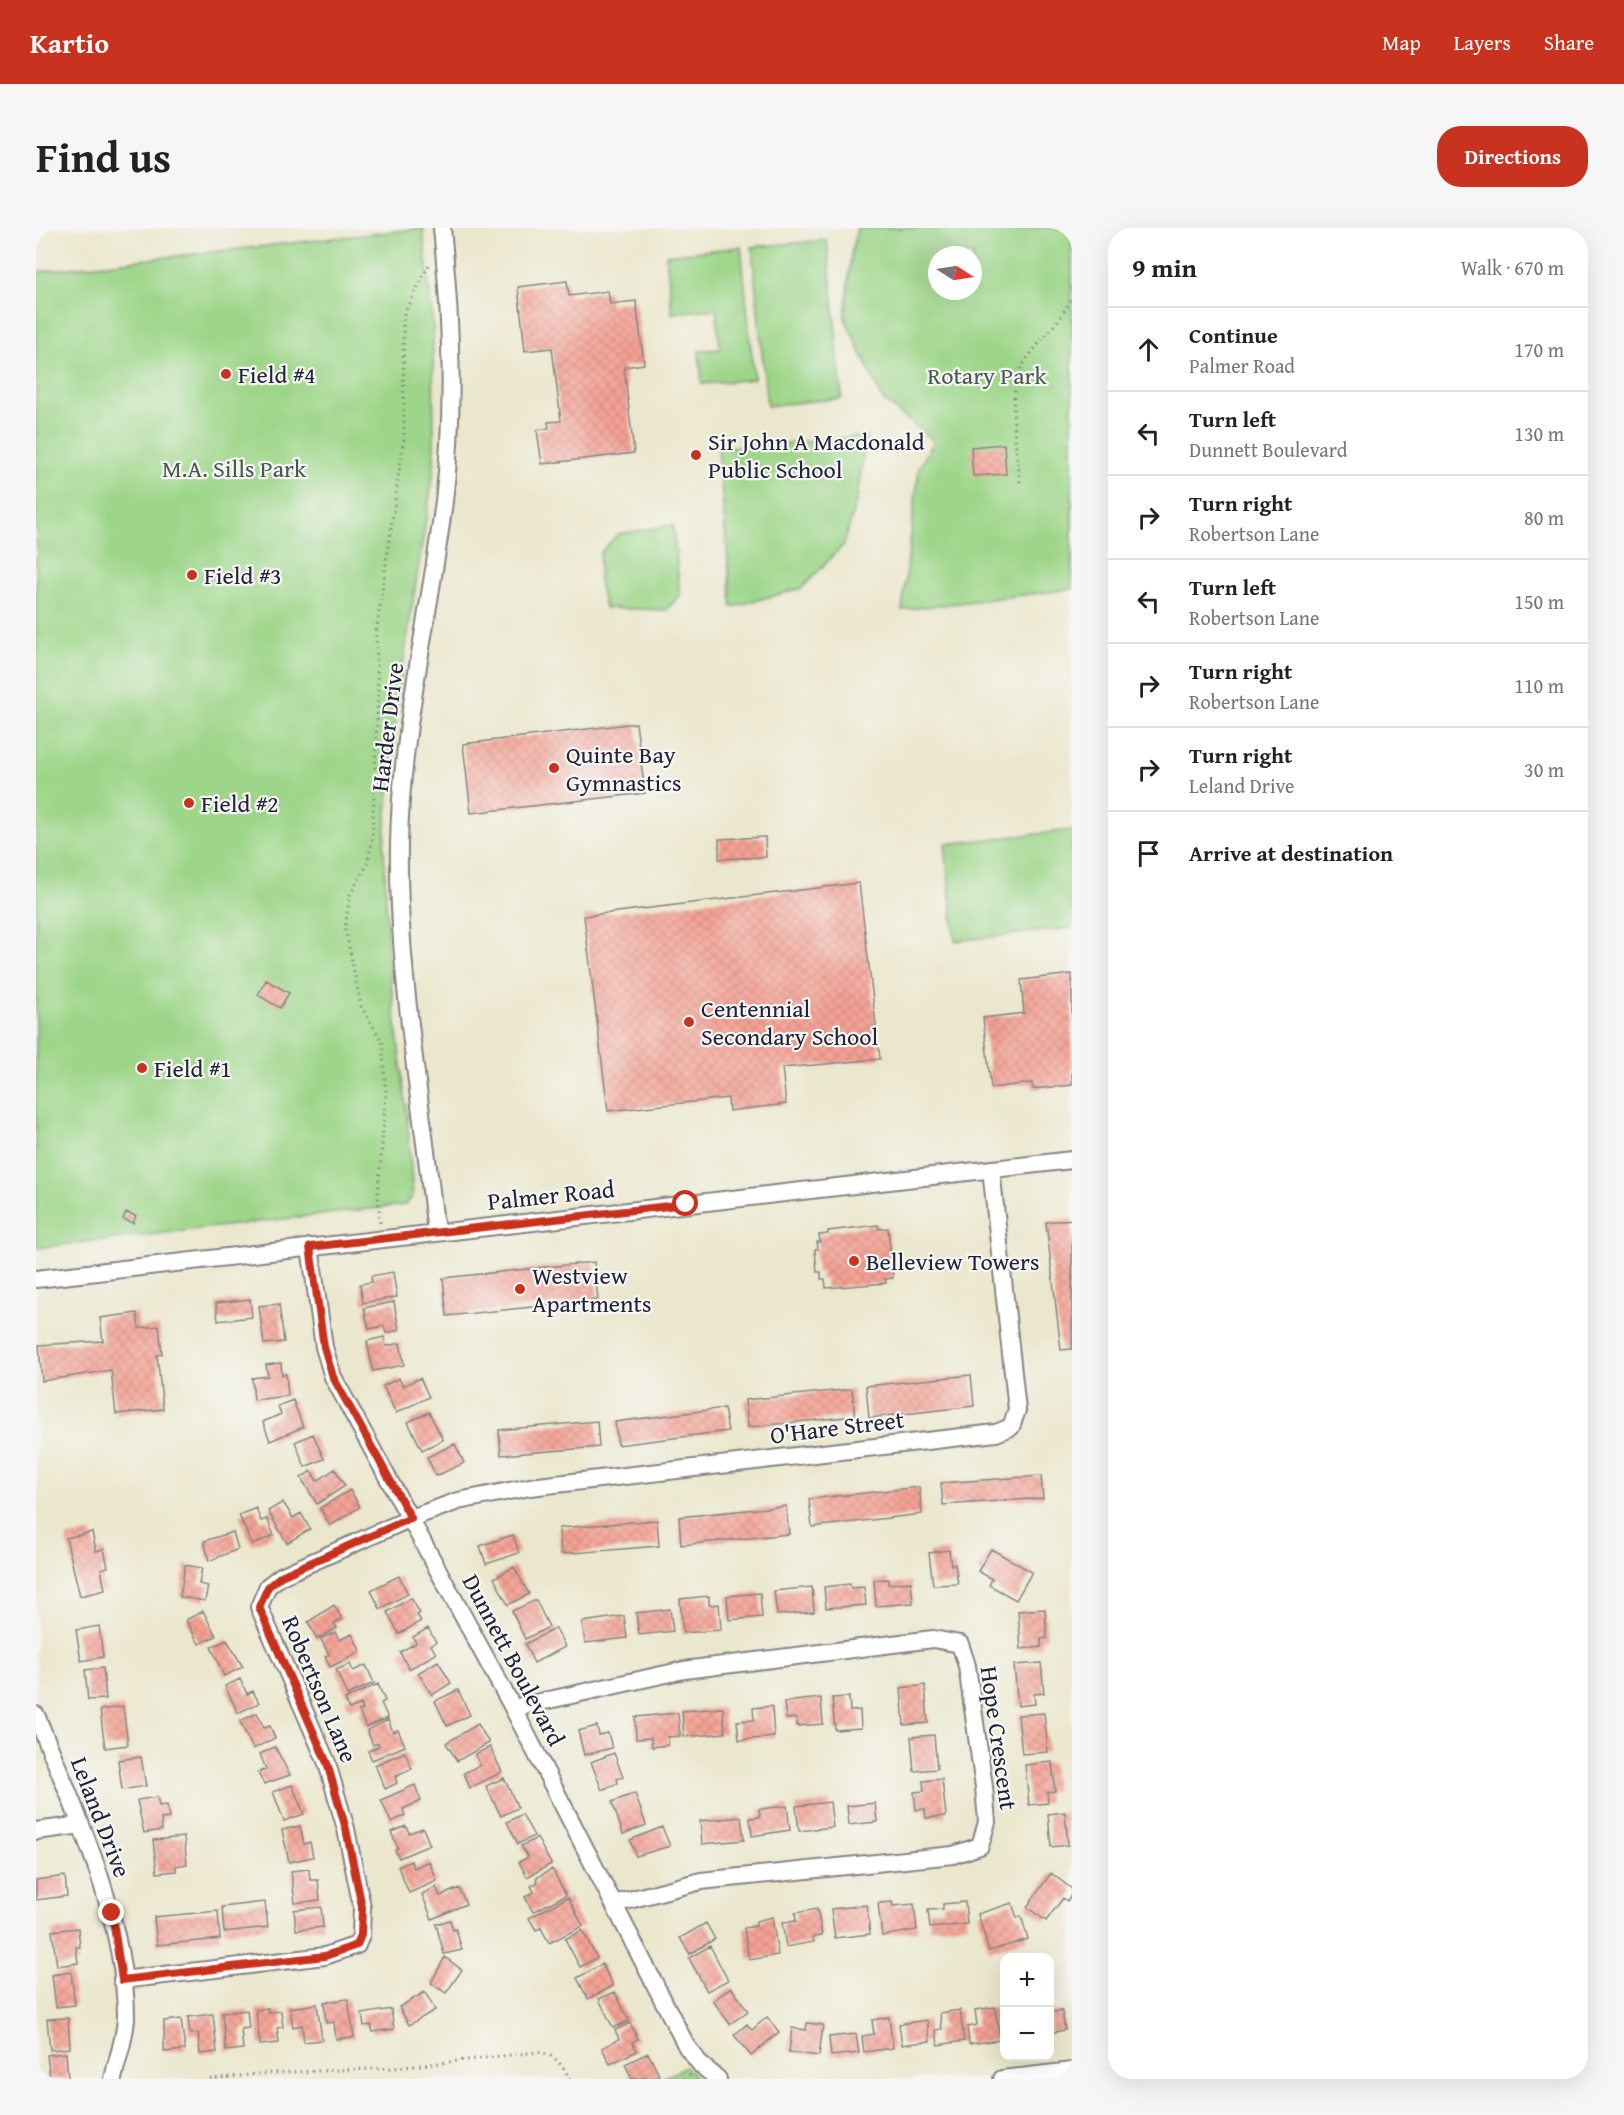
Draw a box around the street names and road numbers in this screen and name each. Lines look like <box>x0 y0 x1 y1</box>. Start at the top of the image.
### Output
street label: Harder Drive <box>362 660 412 794</box>
street label: Palmer Road <box>486 1171 616 1219</box>
street label: O'Hare Street <box>768 1401 907 1453</box>
street label: Dunnett Boulevard <box>454 1568 574 1752</box>
street label: Robertson Lane <box>273 1610 367 1768</box>
street label: Hope Crescent <box>972 1664 1026 1813</box>
street label: Leland Drive <box>62 1752 140 1882</box>

